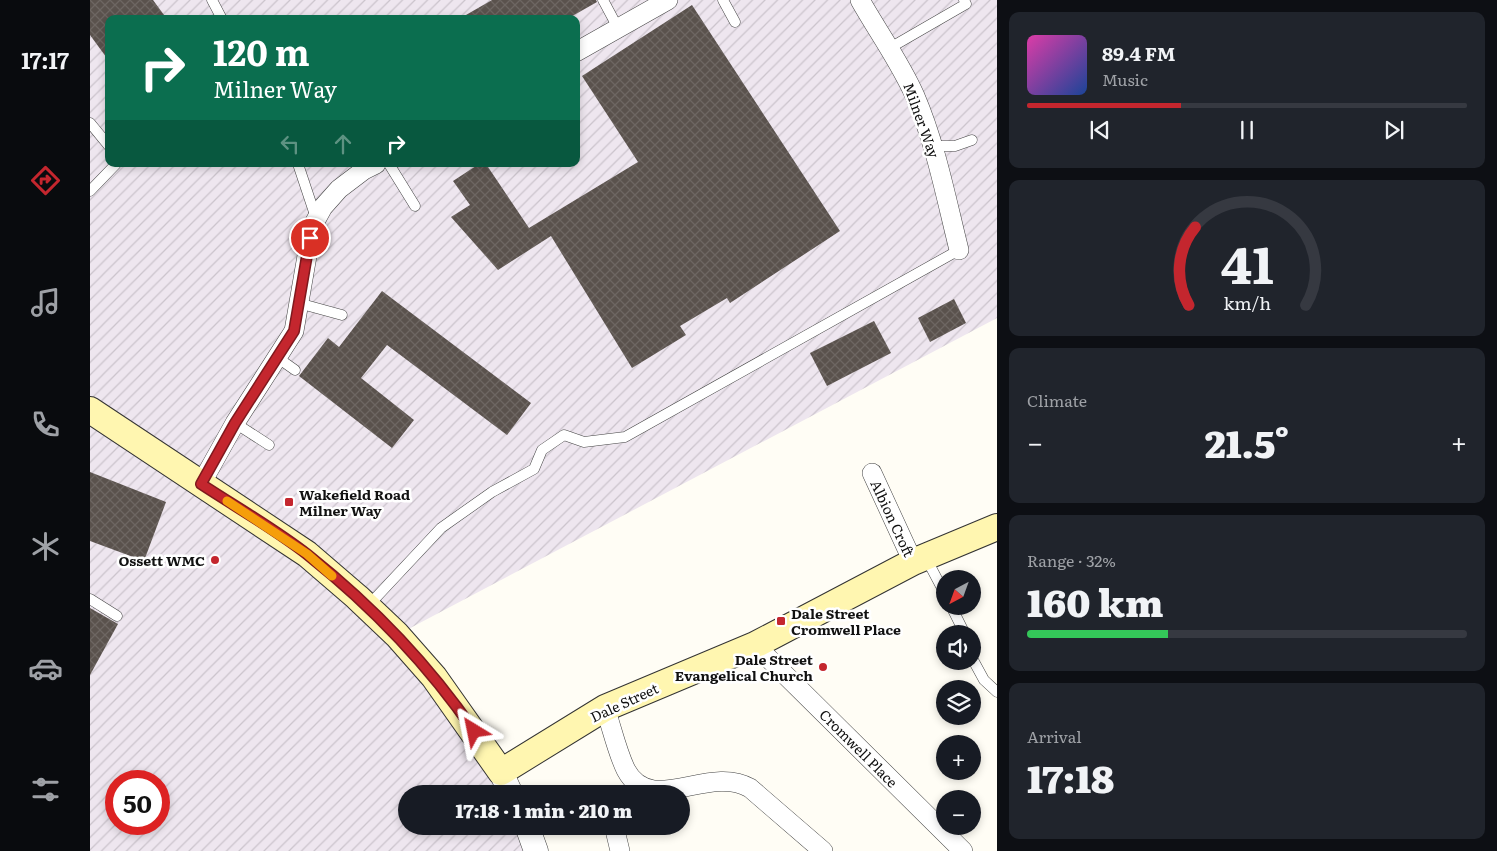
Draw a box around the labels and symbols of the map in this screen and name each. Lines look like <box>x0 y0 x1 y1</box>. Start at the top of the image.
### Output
street label: Milner Way <box>899 80 945 161</box>
pin <box>289 217 331 259</box>
street label: Albion Croft <box>866 476 920 560</box>
place label: Wakefield Road Milner Way <box>299 484 410 520</box>
marker: Wakefield Road Milner Way <box>283 496 295 508</box>
place label: Ossett WMC <box>118 550 205 570</box>
marker: Ossett WMC <box>209 554 221 566</box>
north arrow <box>936 570 981 615</box>
place label: Dale Street Cromwell Place <box>791 603 901 639</box>
marker: Dale Street Cromwell Place <box>775 615 787 627</box>
place label: Dale Street Evangelical Church <box>675 649 814 685</box>
marker: Dale Street Evangelical Church <box>817 661 829 673</box>
street label: Dale Street <box>587 677 662 726</box>
position arrow <box>447 704 499 756</box>
street label: Cromwell Place <box>815 704 903 792</box>
speed limit sign: 50 <box>105 770 170 835</box>

